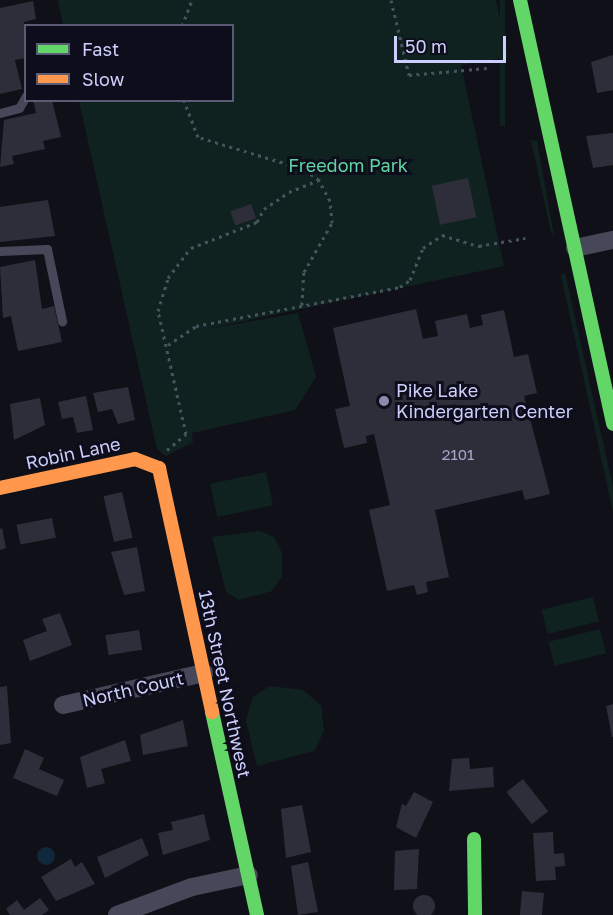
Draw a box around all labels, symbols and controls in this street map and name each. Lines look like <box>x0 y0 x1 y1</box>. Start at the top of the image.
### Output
legend <box>24 24 234 102</box>
scale bar <box>397 24 510 62</box>
text: 50 m <box>405 35 447 57</box>
text: Fast <box>82 38 119 60</box>
text: Slow <box>82 68 124 90</box>
park label: Freedom Park <box>288 154 408 176</box>
place label: Pike Lake Kindergarten Center <box>396 380 573 422</box>
marker: Pike Lake Kindergarten Center <box>377 394 391 408</box>
street label: Robin Lane <box>24 432 122 474</box>
house number: 2101 <box>442 446 474 464</box>
street label: 13th Street Northwest <box>195 588 255 780</box>
street label: North Court <box>80 667 186 711</box>

